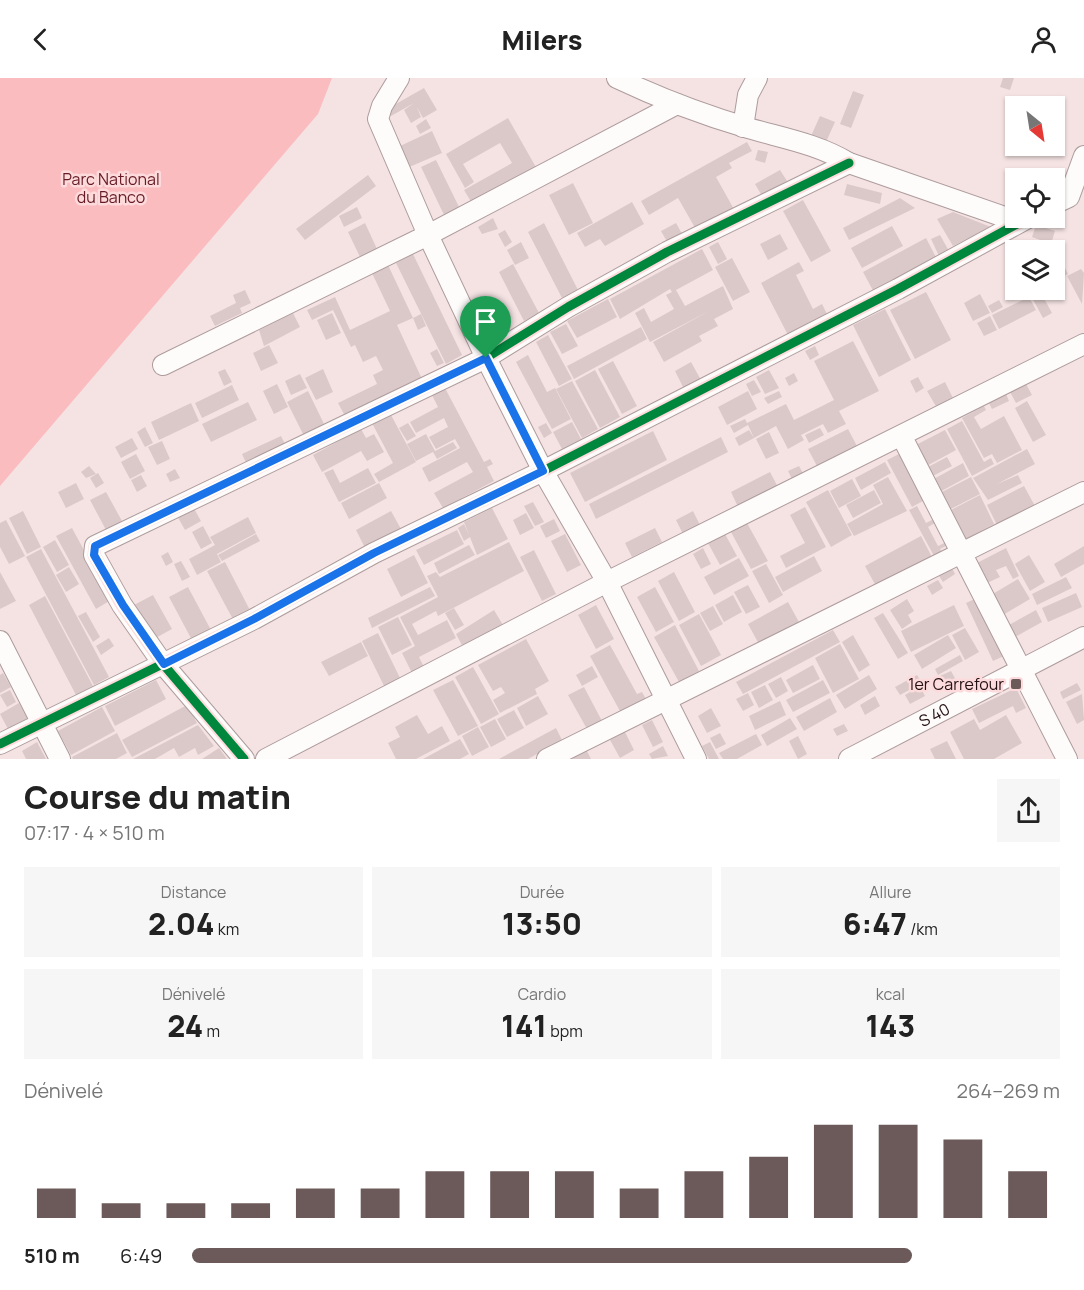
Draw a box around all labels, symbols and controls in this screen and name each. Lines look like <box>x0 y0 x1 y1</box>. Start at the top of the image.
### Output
text: Milers <box>502 21 582 58</box>
icon: back <box>24 23 57 56</box>
icon: person <box>1027 23 1060 56</box>
north arrow <box>1005 96 1065 156</box>
map controls <box>1005 96 1065 300</box>
park label: Parc National du Banco <box>62 168 160 208</box>
button: locate <box>1005 168 1065 228</box>
button: layers <box>1005 240 1065 300</box>
pin <box>460 296 511 358</box>
icon: arrive <box>469 305 502 338</box>
place label: 1er Carrefour <box>908 673 1004 695</box>
marker: 1er Carrefour <box>1009 677 1023 691</box>
street label: S 40 <box>915 698 954 732</box>
text: Course du matin <box>24 774 291 819</box>
button: share <box>997 779 1060 842</box>
text: 07:17 · 4 × 510 m <box>24 819 165 846</box>
text: Distance <box>161 881 226 903</box>
text: Durée <box>520 881 564 903</box>
text: Allure <box>869 881 911 903</box>
text: 2.04 <box>148 903 215 944</box>
text: 13:50 <box>502 903 582 944</box>
text: 6:47 <box>843 903 907 944</box>
text: km <box>215 918 239 940</box>
text: /km <box>907 918 938 940</box>
text: Dénivelé <box>162 983 225 1005</box>
text: Cardio <box>518 983 566 1005</box>
text: kcal <box>876 983 905 1005</box>
text: 24 <box>167 1005 203 1046</box>
text: 141 <box>501 1005 547 1046</box>
text: 143 <box>865 1005 915 1046</box>
text: m <box>203 1020 220 1042</box>
text: bpm <box>547 1020 583 1042</box>
text: Dénivelé <box>24 1077 103 1104</box>
text: 264–269 m <box>957 1077 1060 1104</box>
text: 510 m <box>24 1242 80 1269</box>
text: 6:49 <box>120 1242 162 1269</box>

